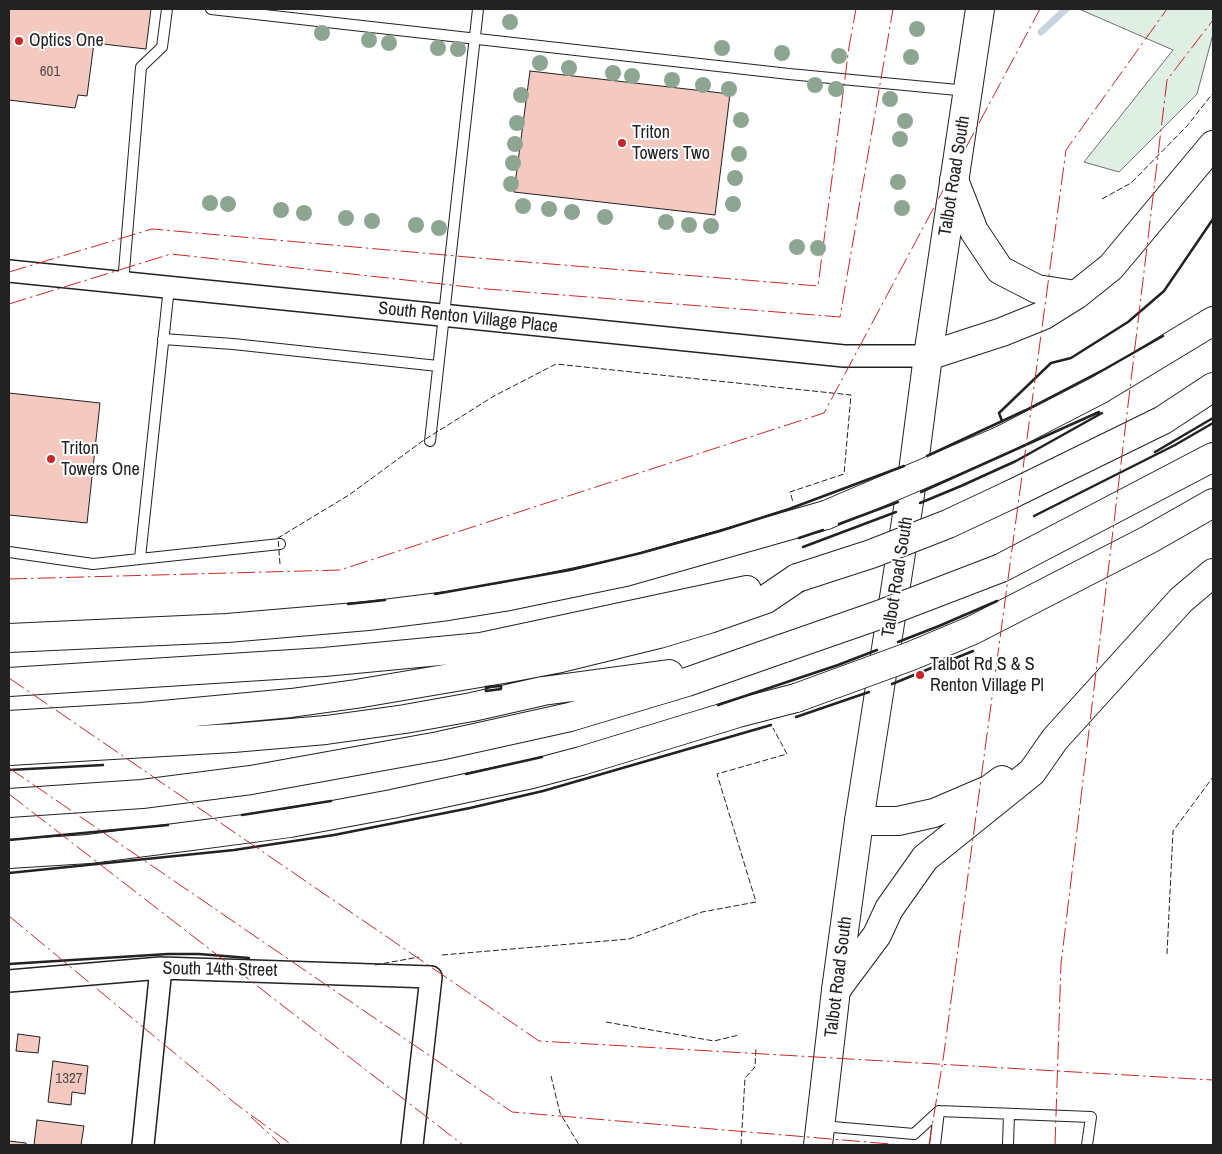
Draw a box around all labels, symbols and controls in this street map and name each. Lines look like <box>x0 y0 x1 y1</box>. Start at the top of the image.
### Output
place label: Optics One <box>29 30 104 52</box>
marker: Optics One <box>13 35 25 47</box>
house number: 601 <box>40 63 60 81</box>
street label: Talbot Road South <box>935 114 975 238</box>
place label: Triton Towers Two <box>632 122 710 164</box>
marker: Triton Towers Two <box>616 137 628 149</box>
street label: South Renton Village Place <box>377 298 559 338</box>
place label: Triton Towers One <box>61 438 140 480</box>
marker: Triton Towers One <box>45 453 57 465</box>
street label: Talbot Road South <box>878 515 918 639</box>
place label: Talbot Rd S & S Renton Village Pl <box>930 654 1044 696</box>
marker: Talbot Rd S & S Renton Village Pl <box>914 669 926 681</box>
street label: Talbot Road South <box>821 915 857 1039</box>
street label: South 14th Street <box>162 958 278 982</box>
house number: 1327 <box>55 1070 83 1088</box>

